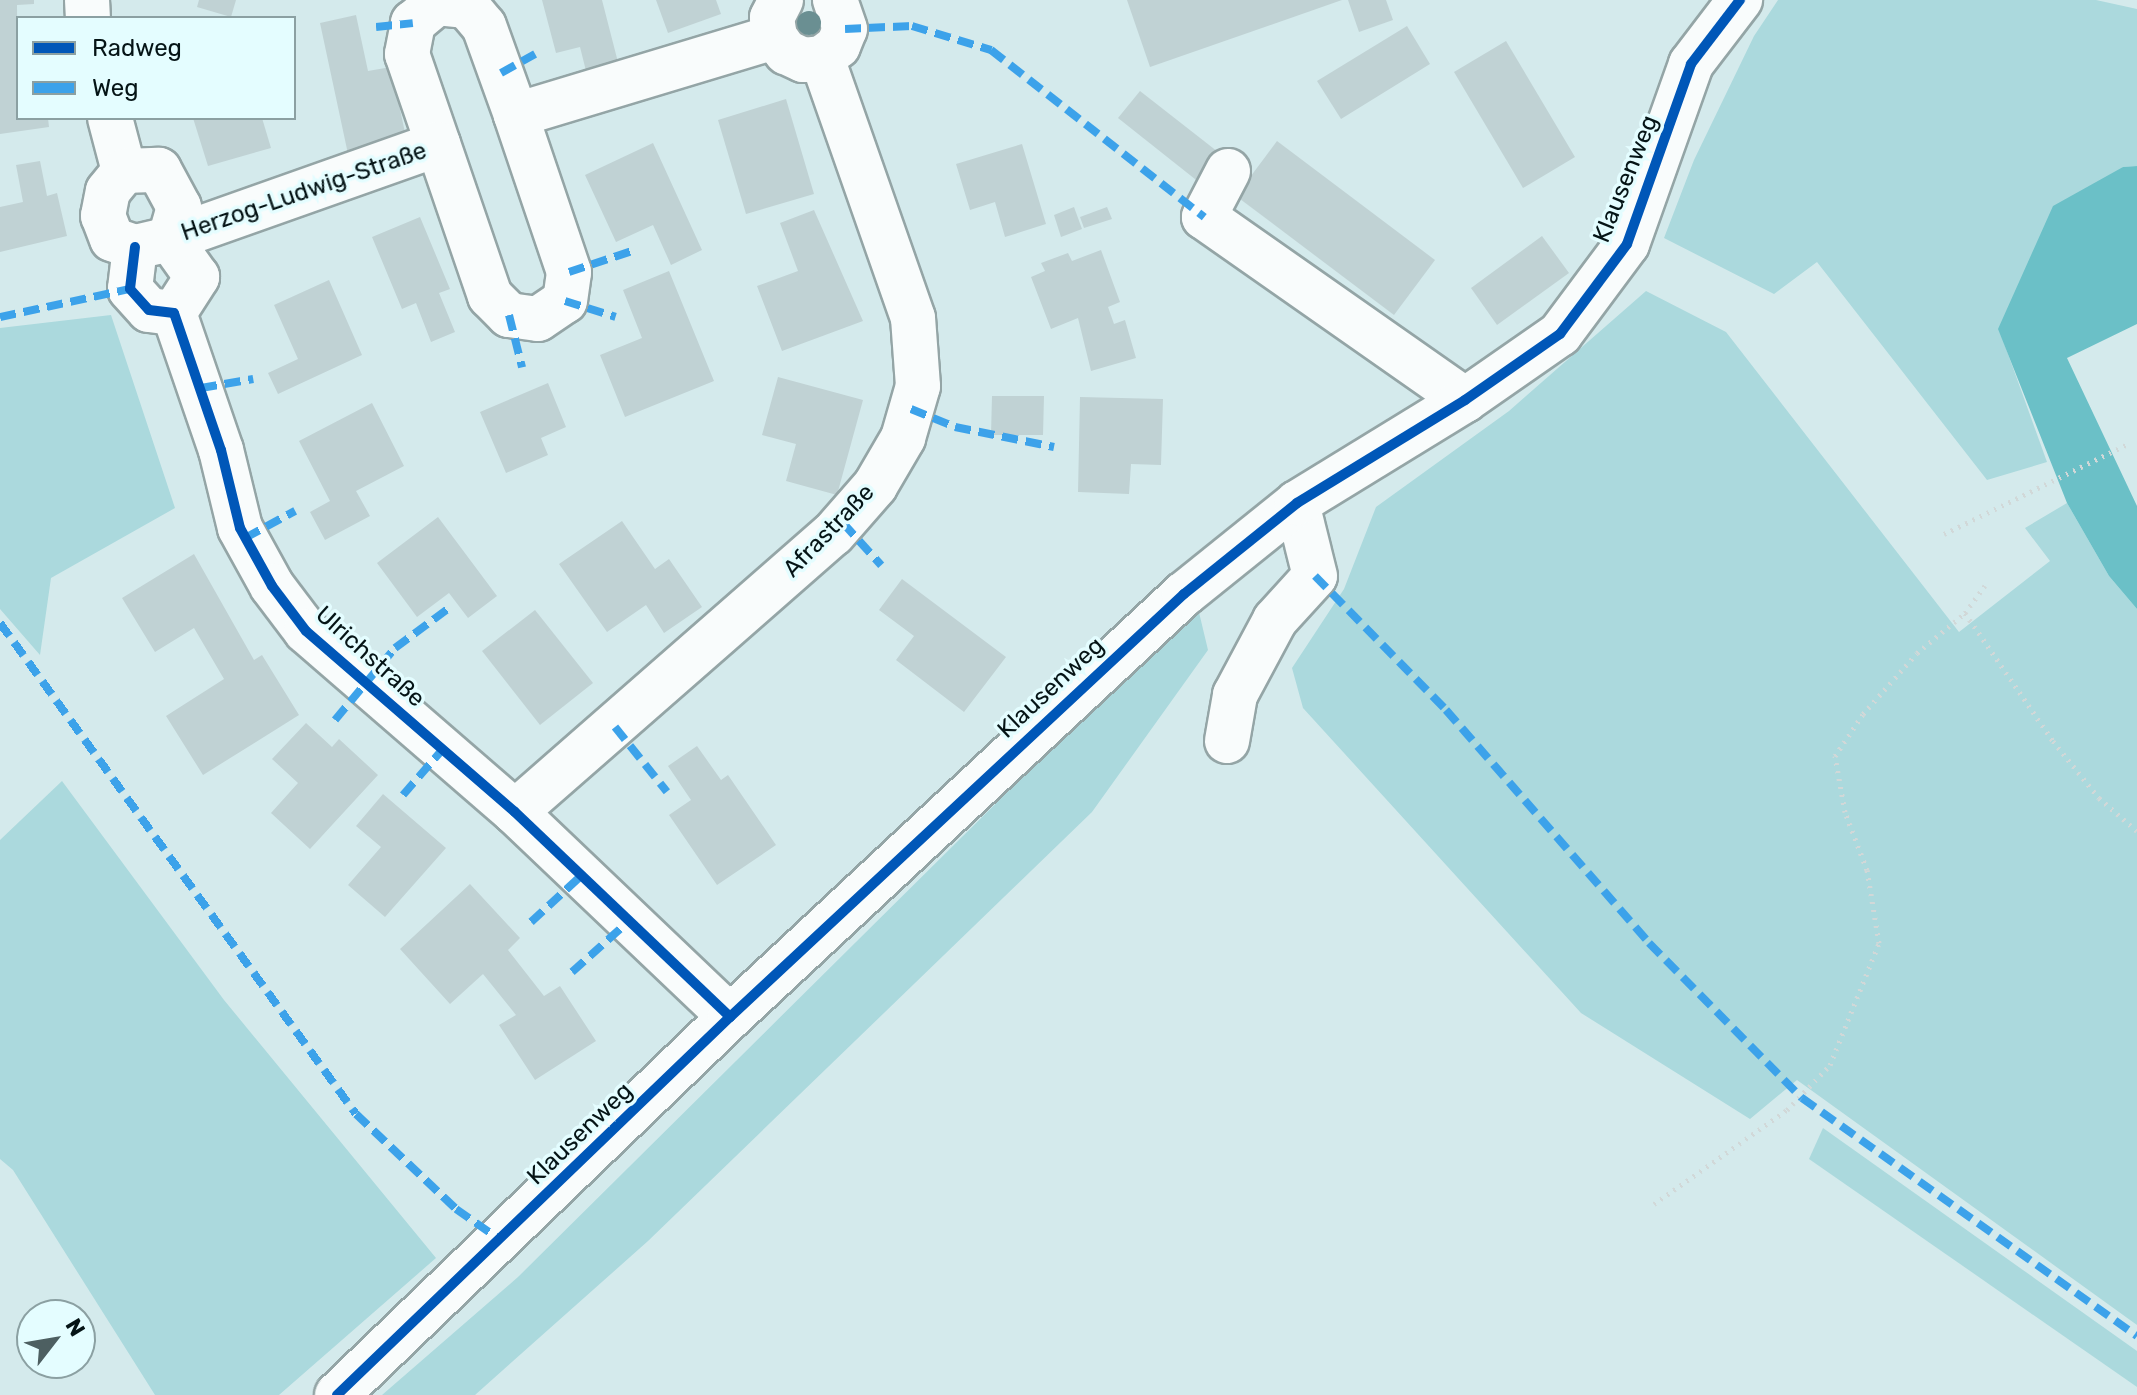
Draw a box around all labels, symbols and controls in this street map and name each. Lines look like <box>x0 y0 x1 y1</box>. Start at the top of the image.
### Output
legend <box>16 16 296 120</box>
text: Radweg <box>92 34 182 62</box>
text: Weg <box>92 74 139 102</box>
street label: Klausenweg <box>1587 111 1665 247</box>
street label: Herzog-Ludwig-Straße <box>177 136 431 248</box>
street label: Afrastraße <box>778 478 880 584</box>
street label: Ulrichstraße <box>310 601 430 713</box>
street label: Klausenweg <box>992 632 1110 744</box>
street label: Klausenweg <box>522 1077 638 1191</box>
north arrow <box>16 1299 96 1379</box>
text: N <box>60 1314 91 1341</box>

